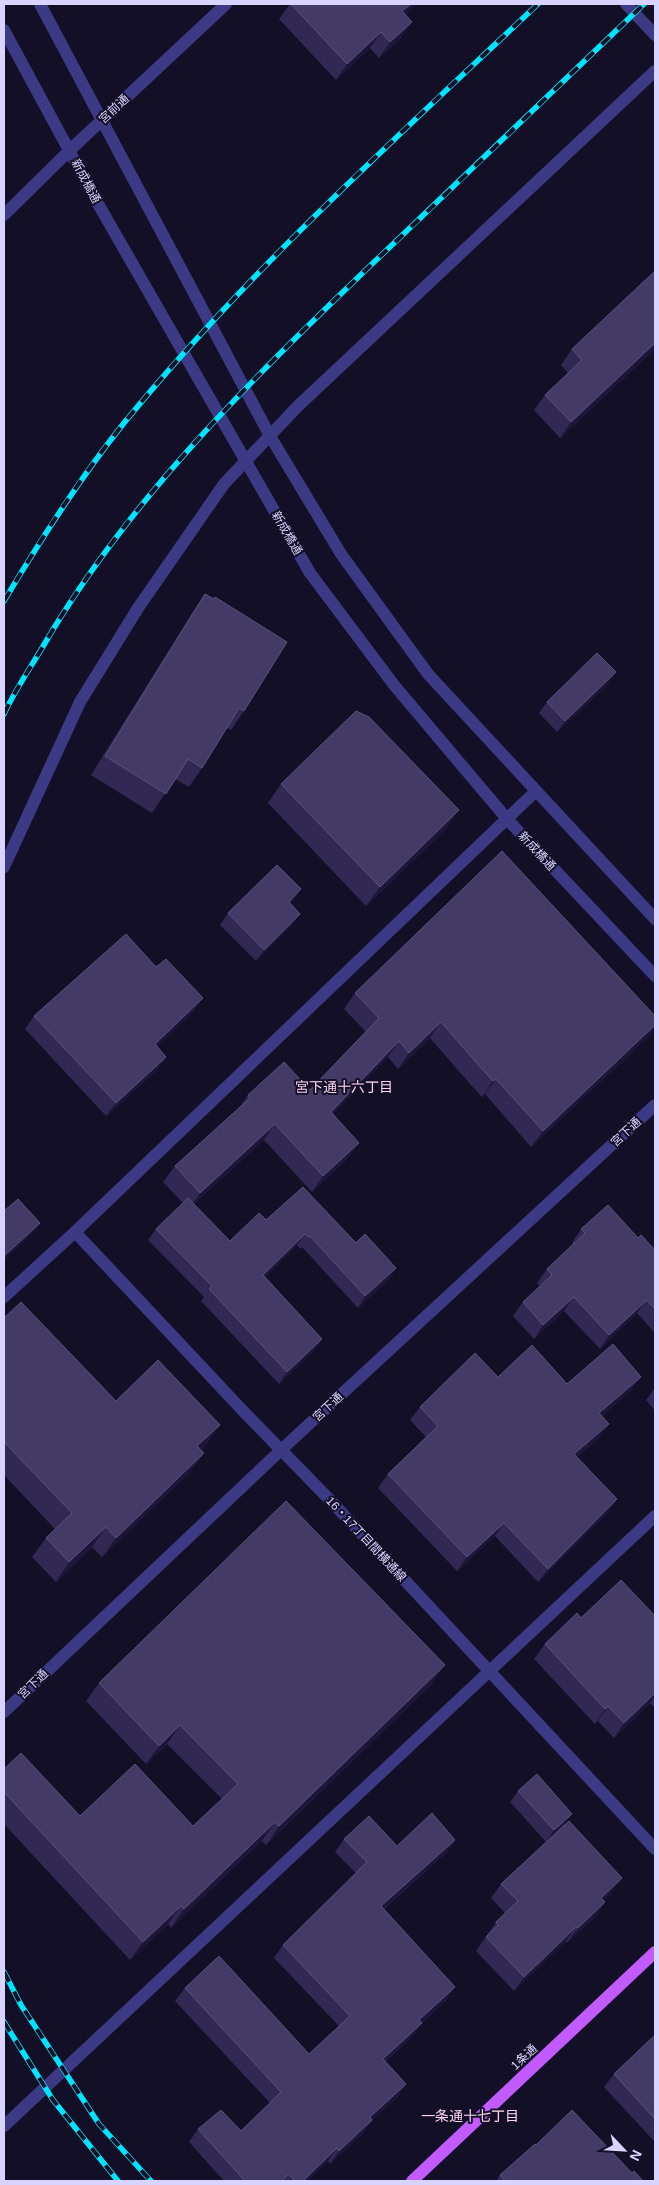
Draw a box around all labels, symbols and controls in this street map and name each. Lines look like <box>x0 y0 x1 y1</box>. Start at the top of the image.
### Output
street label: 宮前通 <box>96 92 132 126</box>
street label: 新成橋通 <box>69 157 103 205</box>
street label: 新成橋通 <box>269 509 305 557</box>
street label: 新成橋通 <box>516 829 558 873</box>
district label: 宮下通十六丁目 <box>295 1079 393 1095</box>
street label: 宮下通 <box>608 1115 644 1149</box>
street label: 宮下通 <box>310 1390 346 1424</box>
street label: 16・17丁目間横通線 <box>323 1494 409 1584</box>
street label: 宮下通 <box>15 1666 51 1702</box>
street label: 1条通 <box>508 2041 540 2073</box>
district label: 一条通十七丁目 <box>421 2108 519 2124</box>
north arrow <box>599 2125 649 2175</box>
text: N <box>626 2148 645 2163</box>

